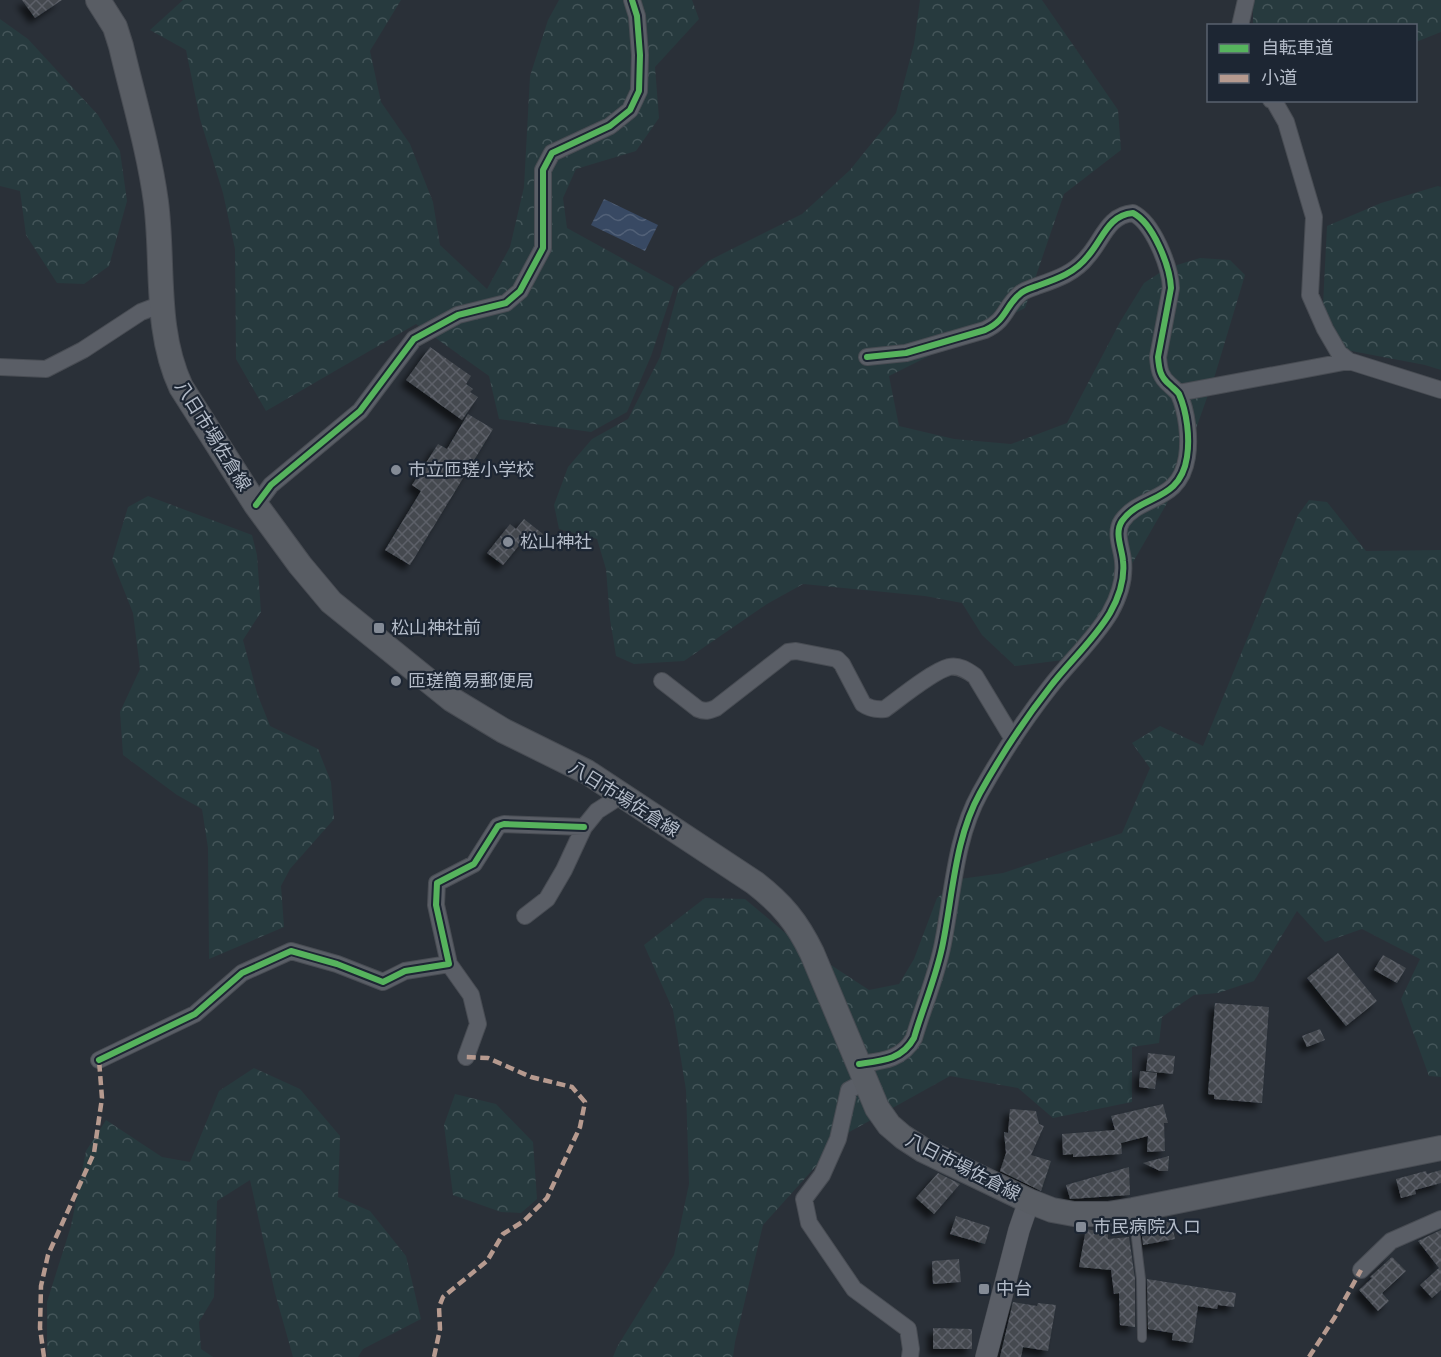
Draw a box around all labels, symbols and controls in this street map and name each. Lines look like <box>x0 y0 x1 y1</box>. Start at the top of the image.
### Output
legend <box>1207 24 1417 102</box>
text: 自転車道 <box>1261 37 1333 59</box>
text: 小道 <box>1261 67 1297 89</box>
street label: 八日市場佐倉線 <box>170 377 256 495</box>
place label: 市立匝瑳小学校 <box>408 459 534 481</box>
marker: 市立匝瑳小学校 <box>389 463 403 477</box>
place label: 松山神社 <box>520 531 592 553</box>
marker: 松山神社 <box>501 535 515 549</box>
place label: 松山神社前 <box>391 617 481 639</box>
marker: 松山神社前 <box>372 621 386 635</box>
place label: 匝瑳簡易郵便局 <box>408 670 534 692</box>
marker: 匝瑳簡易郵便局 <box>389 674 403 688</box>
street label: 八日市場佐倉線 <box>565 756 683 842</box>
street label: 八日市場佐倉線 <box>902 1129 1024 1205</box>
place label: 市民病院入ロ <box>1093 1216 1201 1238</box>
marker: 市民病院入ロ <box>1074 1220 1088 1234</box>
place label: 中台 <box>996 1278 1032 1300</box>
marker: 中台 <box>977 1282 991 1296</box>

